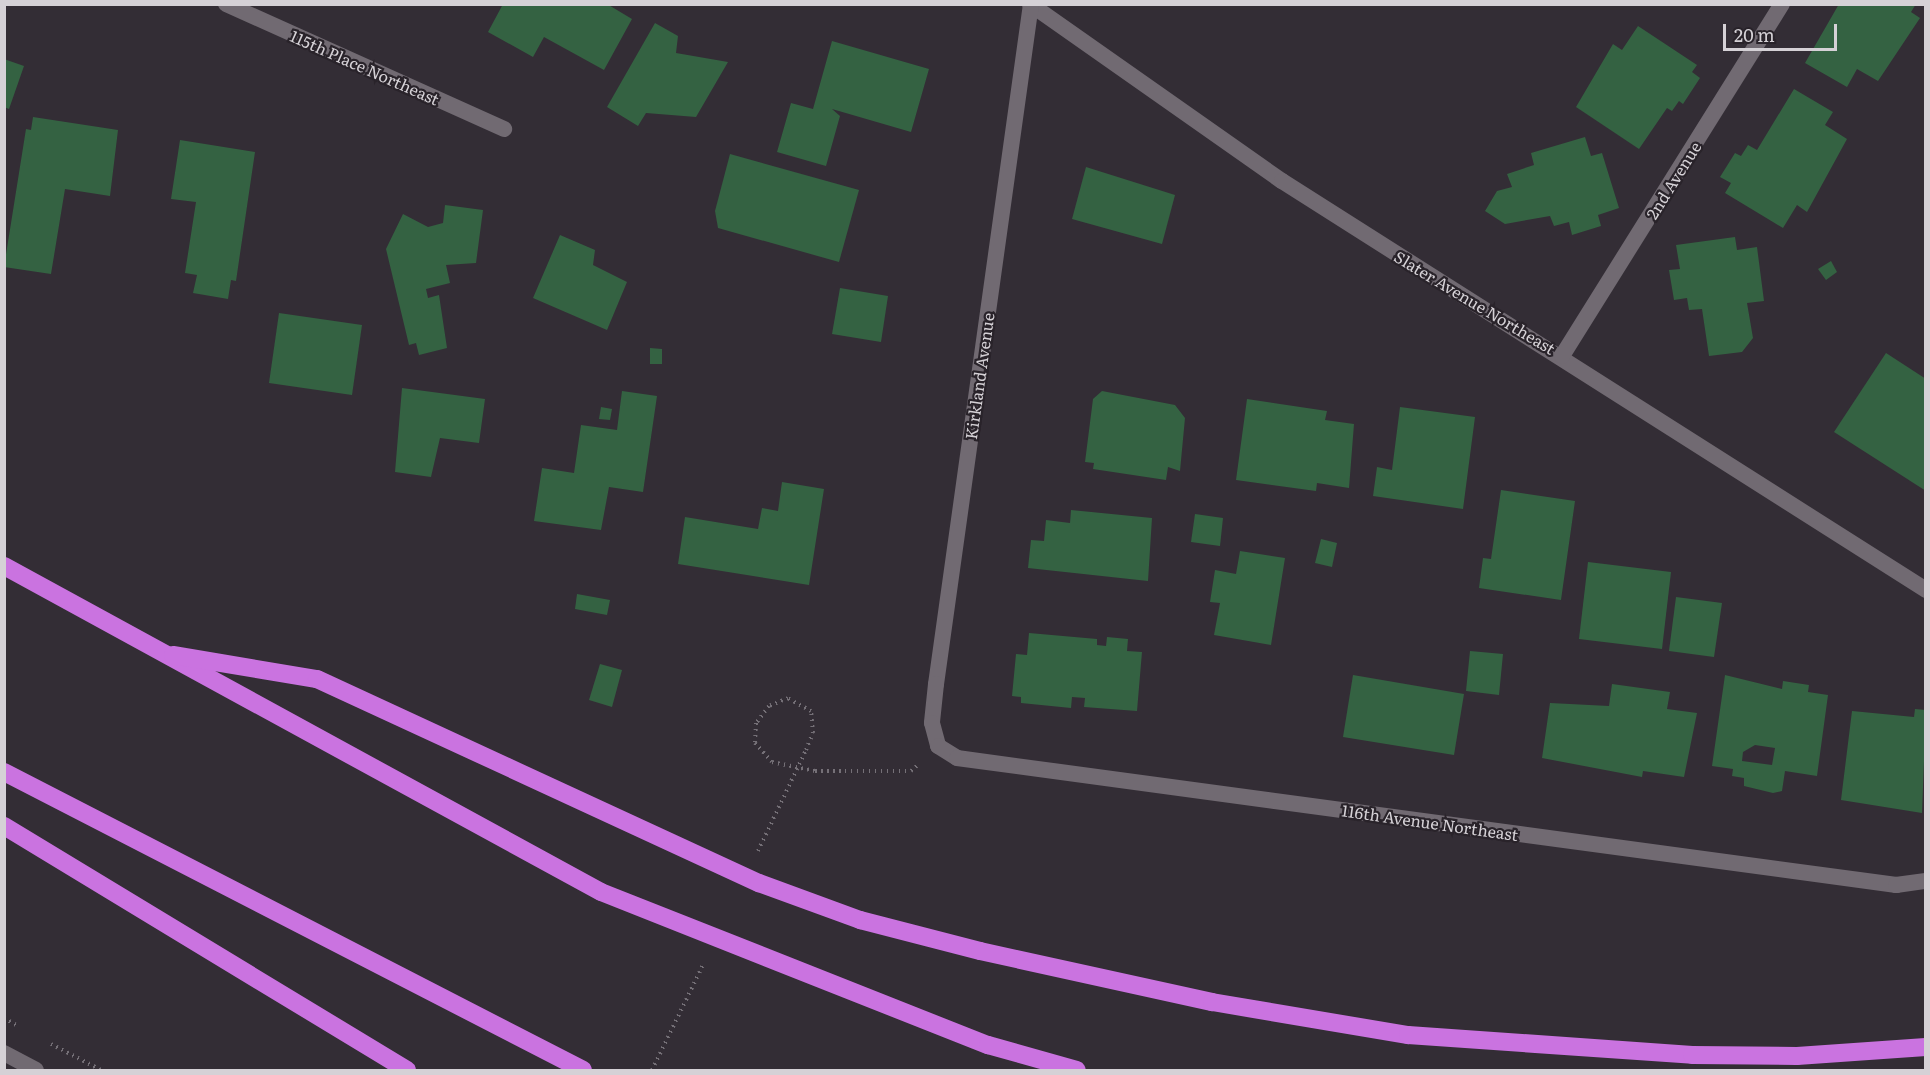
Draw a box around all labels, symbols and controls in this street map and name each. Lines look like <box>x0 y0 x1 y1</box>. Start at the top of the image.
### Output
scale bar <box>1726 12 1840 50</box>
text: 20 m <box>1734 21 1775 48</box>
street label: 115th Place Northeast <box>288 25 442 109</box>
street label: 2nd Avenue <box>1642 138 1704 222</box>
street label: Slater Avenue Northeast <box>1391 246 1559 358</box>
street label: Kirkland Avenue <box>961 311 997 441</box>
street label: 116th Avenue Northeast <box>1341 800 1519 844</box>

